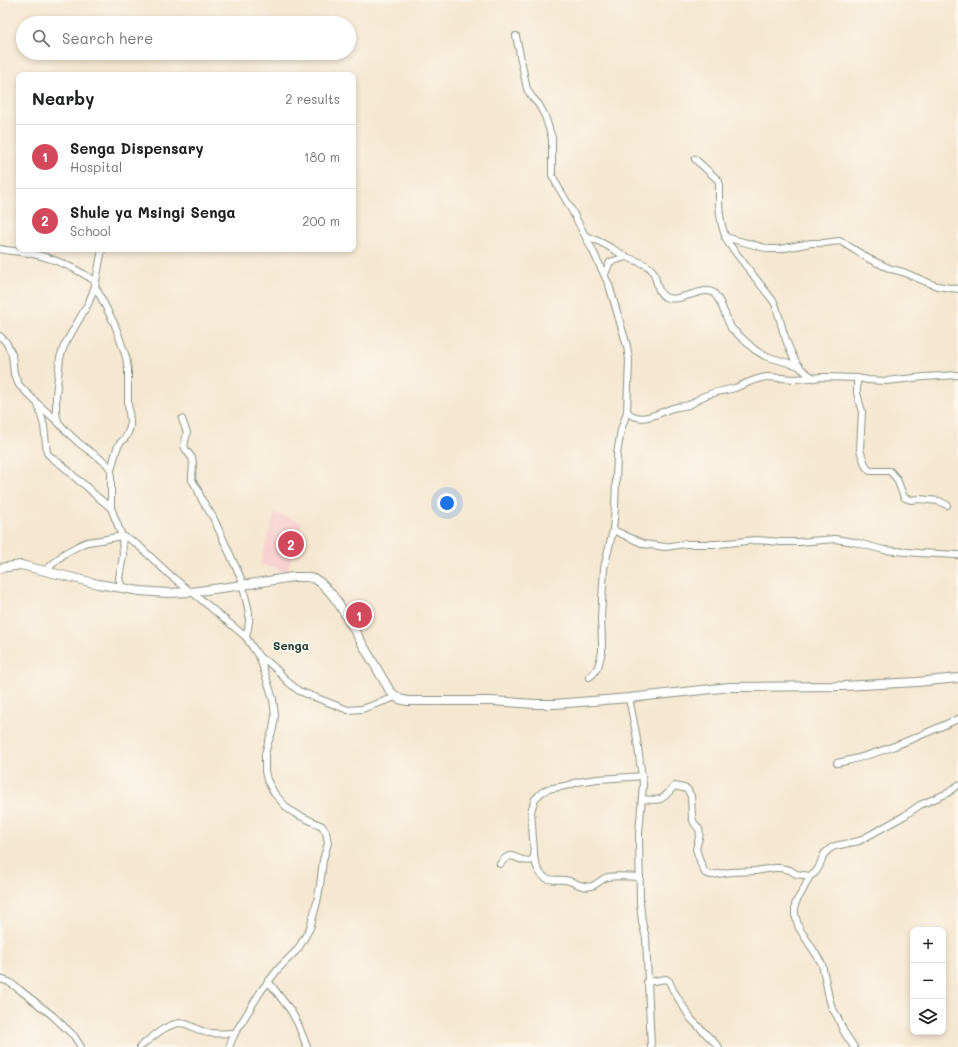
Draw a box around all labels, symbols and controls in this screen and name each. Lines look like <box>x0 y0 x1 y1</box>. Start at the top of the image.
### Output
search box <box>16 16 356 60</box>
icon: search <box>30 27 52 49</box>
text: Search here <box>62 28 153 48</box>
text: Nearby <box>32 87 94 109</box>
text: 2 results <box>285 90 340 107</box>
text: Senga Dispensary <box>70 138 204 158</box>
text: 1 <box>42 148 48 165</box>
text: 180 m <box>304 148 340 165</box>
text: Hospital <box>70 158 122 175</box>
text: Shule ya Msingi Senga <box>70 202 236 222</box>
text: 2 <box>41 212 49 229</box>
text: 200 m <box>302 212 340 229</box>
text: School <box>70 222 111 239</box>
your location <box>437 493 457 513</box>
pin: 2 <box>278 529 304 559</box>
pin: 1 <box>346 600 372 630</box>
district label: Senga <box>273 637 309 653</box>
map controls <box>910 927 946 1035</box>
button: + <box>910 927 946 963</box>
button: − <box>910 963 946 999</box>
button: layers <box>910 999 946 1035</box>

